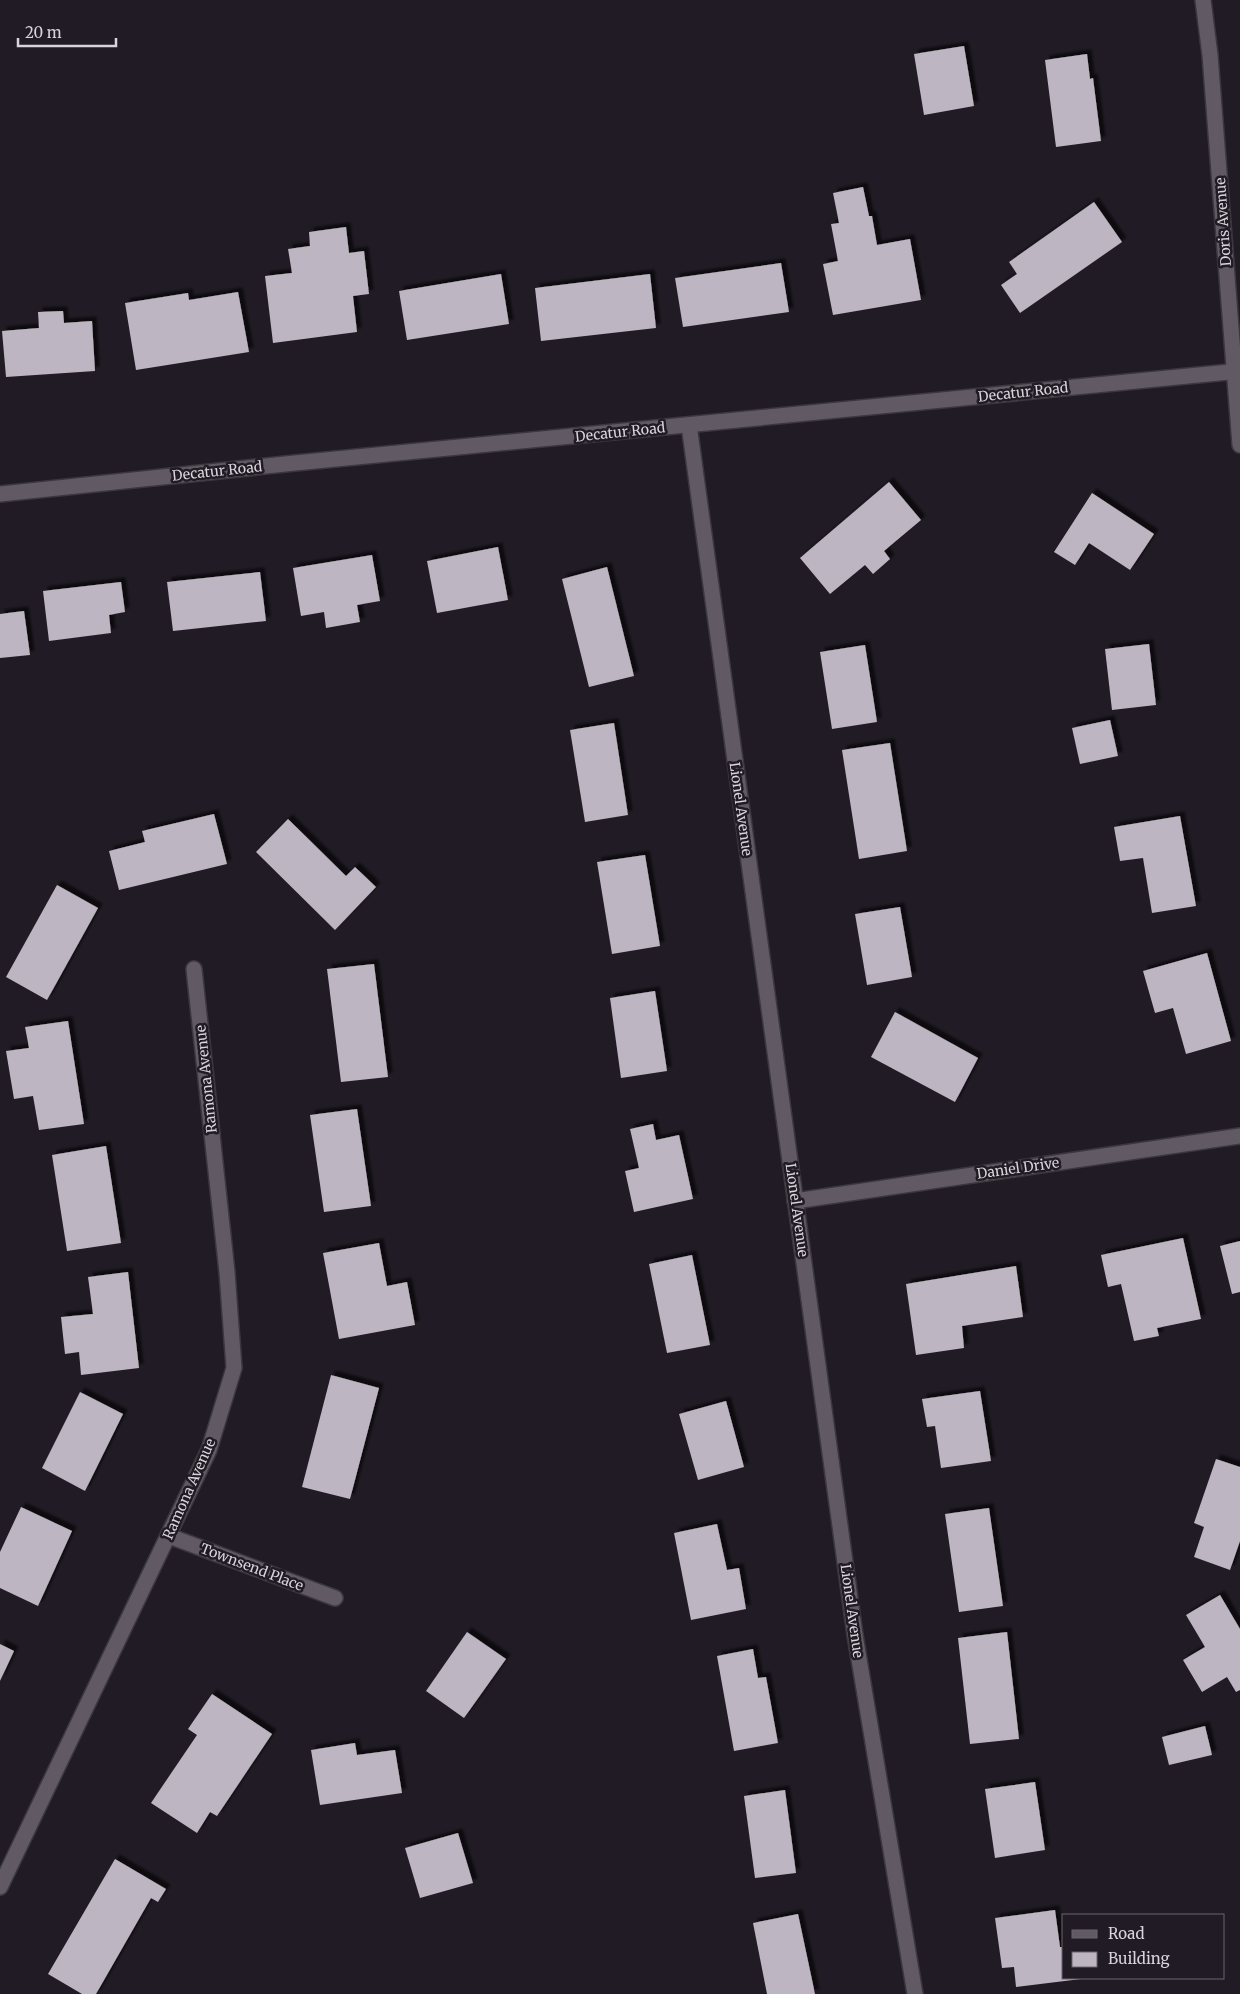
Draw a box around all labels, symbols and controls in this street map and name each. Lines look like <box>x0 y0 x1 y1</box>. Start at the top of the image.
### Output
scale bar <box>18 15 115 47</box>
text: 20 m <box>25 23 62 42</box>
street label: Doris Avenue <box>1211 177 1235 267</box>
street label: Decatur Road <box>977 378 1070 406</box>
street label: Decatur Road <box>574 418 667 446</box>
street label: Decatur Road <box>171 457 264 485</box>
street label: Lionel Avenue <box>726 761 756 857</box>
street label: Ramona Avenue <box>191 1024 221 1134</box>
street label: Daniel Drive <box>976 1153 1060 1183</box>
street label: Lionel Avenue <box>782 1162 812 1258</box>
street label: Ramona Avenue <box>159 1436 219 1542</box>
street label: Townsend Place <box>198 1539 306 1595</box>
street label: Lionel Avenue <box>837 1563 867 1659</box>
legend <box>1062 1914 1225 1979</box>
text: Road <box>1108 1924 1144 1943</box>
text: Building <box>1108 1949 1170 1968</box>

